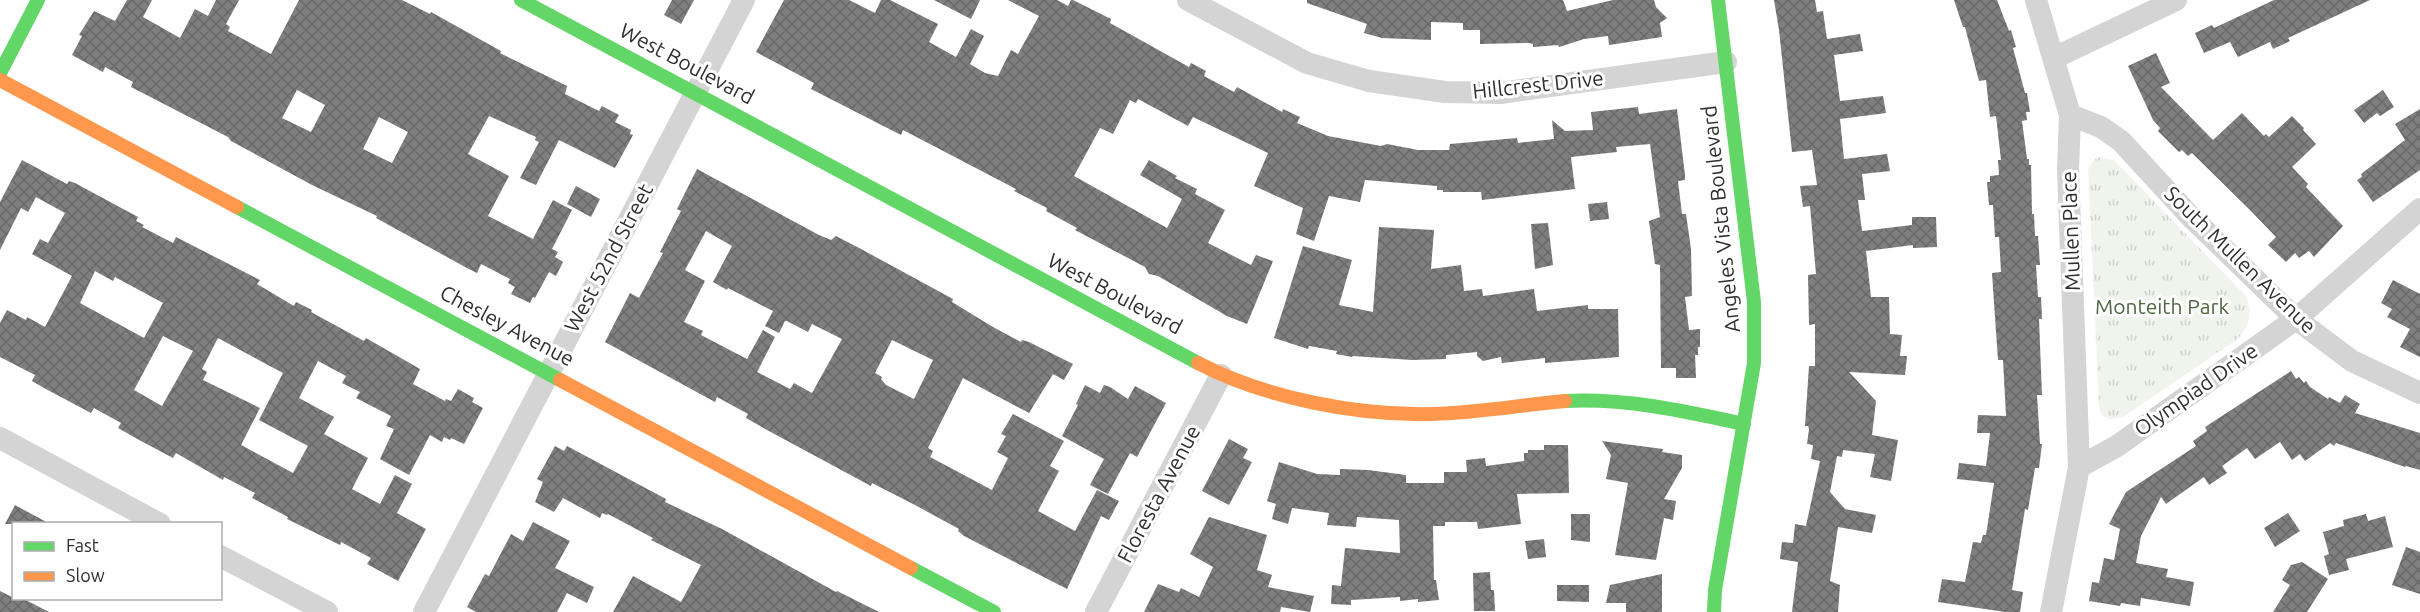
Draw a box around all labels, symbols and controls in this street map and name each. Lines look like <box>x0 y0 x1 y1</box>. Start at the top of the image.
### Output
street label: West Boulevard <box>616 18 759 109</box>
street label: Hillcrest Drive <box>1471 65 1605 103</box>
street label: Angeles Vista Boulevard <box>1696 104 1744 334</box>
street label: Mullen Place <box>2056 171 2084 291</box>
street label: West 52nd Street <box>559 179 657 336</box>
street label: South Mullen Avenue <box>2160 181 2321 338</box>
street label: West Boulevard <box>1044 248 1187 339</box>
street label: Chesley Avenue <box>436 280 579 371</box>
park label: Monteith Park <box>2095 294 2229 318</box>
street label: Olympiad Drive <box>2129 338 2262 441</box>
street label: Floresta Avenue <box>1112 421 1204 566</box>
legend <box>12 522 222 600</box>
text: Fast <box>66 535 99 555</box>
text: Slow <box>66 565 105 585</box>

